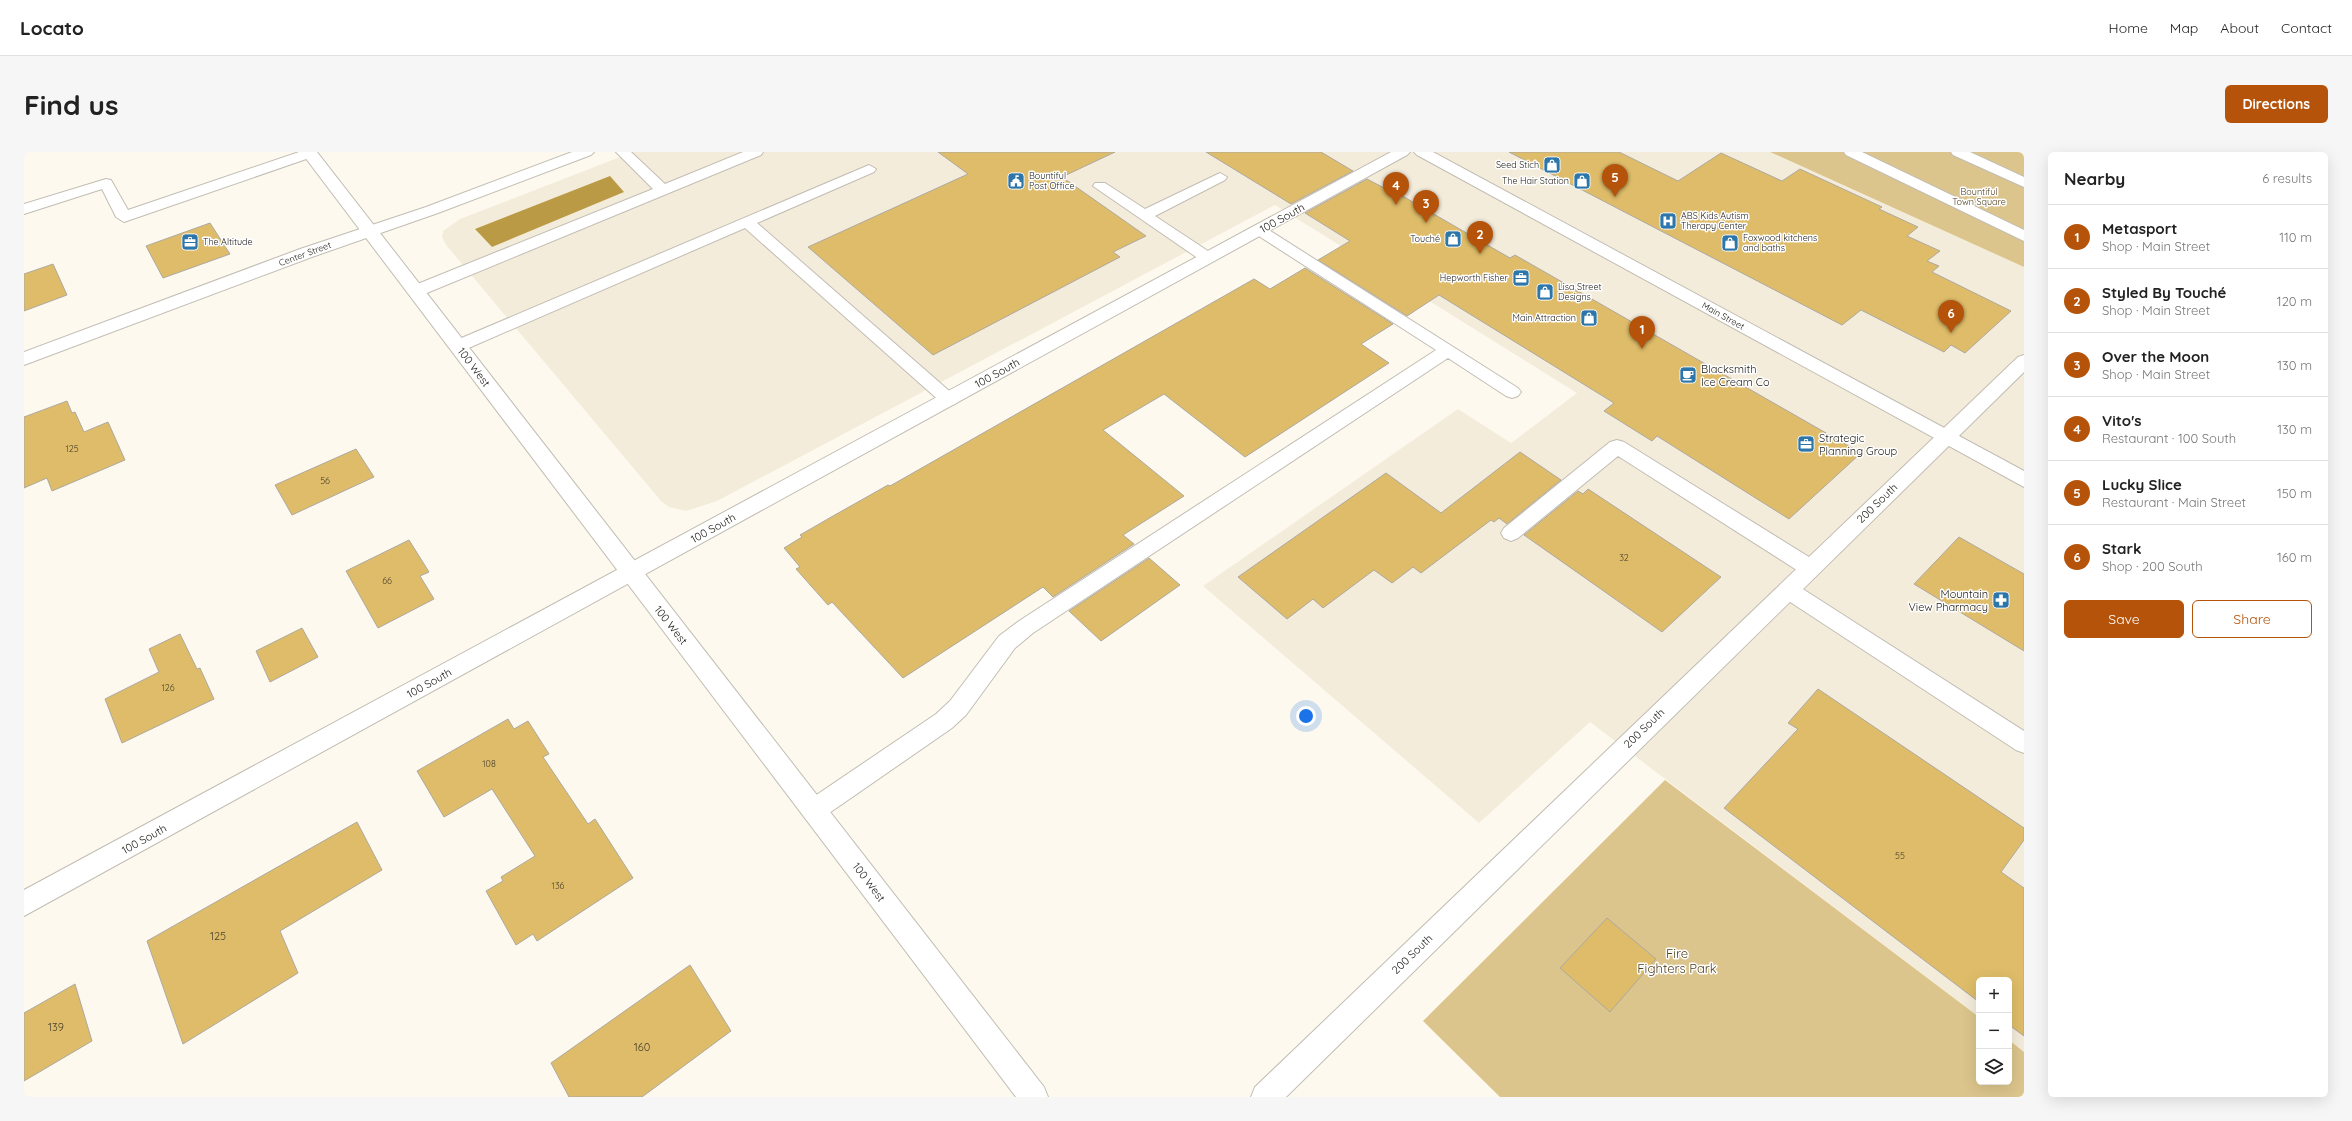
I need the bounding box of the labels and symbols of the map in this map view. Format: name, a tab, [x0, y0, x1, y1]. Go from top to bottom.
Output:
shop icon: Seed Stich	[1542, 155, 1562, 175]
place label: Seed Stich	[1496, 159, 1539, 170]
pin: 5	[1602, 164, 1628, 197]
place label: Bountiful Post Office	[1029, 170, 1074, 191]
public building icon: Bountiful Post Office	[1006, 171, 1026, 191]
shop icon: The Hair Station	[1572, 171, 1592, 191]
pin: 4	[1383, 172, 1409, 205]
place label: The Hair Station	[1502, 175, 1569, 186]
park label: Bountiful Town Square	[1952, 186, 2006, 207]
pin: 3	[1413, 190, 1439, 223]
street label: 100 South	[1257, 200, 1307, 236]
place label: ABS Kids Autism Therapy Center	[1681, 210, 1749, 231]
hospital icon: ABS Kids Autism Therapy Center	[1658, 211, 1678, 231]
pin: 2	[1467, 221, 1493, 254]
shop icon: Touché	[1443, 229, 1463, 249]
office icon: The Altitude	[180, 232, 200, 252]
place label: Foxwood kitchens and baths	[1743, 232, 1817, 253]
place label: Touché	[1410, 233, 1440, 244]
shop icon: Foxwood kitchens and baths	[1720, 233, 1740, 253]
place label: The Altitude	[203, 236, 253, 247]
street label: Center Street	[277, 239, 332, 268]
office icon: Hepworth Fisher	[1511, 268, 1531, 288]
place label: Hepworth Fisher	[1440, 272, 1509, 283]
place label: Lisa Street Designs	[1558, 281, 1602, 302]
shop icon: Lisa Street Designs	[1535, 282, 1555, 302]
street label: Main Street	[1700, 299, 1747, 332]
pin: 6	[1938, 300, 1964, 333]
shop icon: Main Attraction	[1579, 308, 1599, 328]
place label: Main Attraction	[1513, 312, 1576, 323]
pin: 1	[1629, 316, 1655, 349]
street label: 100 West	[455, 345, 494, 390]
street label: 100 South	[972, 355, 1022, 391]
place label: Blacksmith Ice Cream Co	[1701, 362, 1770, 389]
cafe icon: Blacksmith Ice Cream Co	[1678, 365, 1698, 385]
place label: Strategic Planning Group	[1819, 431, 1898, 458]
office icon: Strategic Planning Group	[1796, 434, 1816, 454]
house number: 125	[65, 443, 79, 454]
house number: 56	[320, 475, 330, 486]
street label: 200 South	[1854, 480, 1900, 526]
street label: 100 South	[688, 510, 738, 546]
house number: 32	[1619, 552, 1629, 563]
house number: 66	[382, 575, 392, 586]
place label: Mountain View Pharmacy	[1908, 587, 1988, 614]
pharmacy icon: Mountain View Pharmacy	[1991, 590, 2011, 610]
street label: 100 West	[651, 603, 691, 648]
street label: 100 South	[404, 665, 454, 701]
house number: 126	[161, 682, 175, 693]
street label: 200 South	[1621, 705, 1667, 751]
your location	[1296, 706, 1316, 726]
house number: 108	[482, 758, 496, 769]
street label: 100 South	[119, 821, 169, 857]
house number: 55	[1895, 850, 1905, 861]
street label: 100 West	[850, 860, 889, 905]
house number: 136	[552, 880, 565, 891]
house number: 125	[210, 929, 226, 943]
street label: 200 South	[1389, 931, 1435, 977]
park label: Fire Fighters Park	[1637, 945, 1717, 976]
house number: 139	[48, 1020, 64, 1034]
house number: 160	[634, 1040, 650, 1054]

